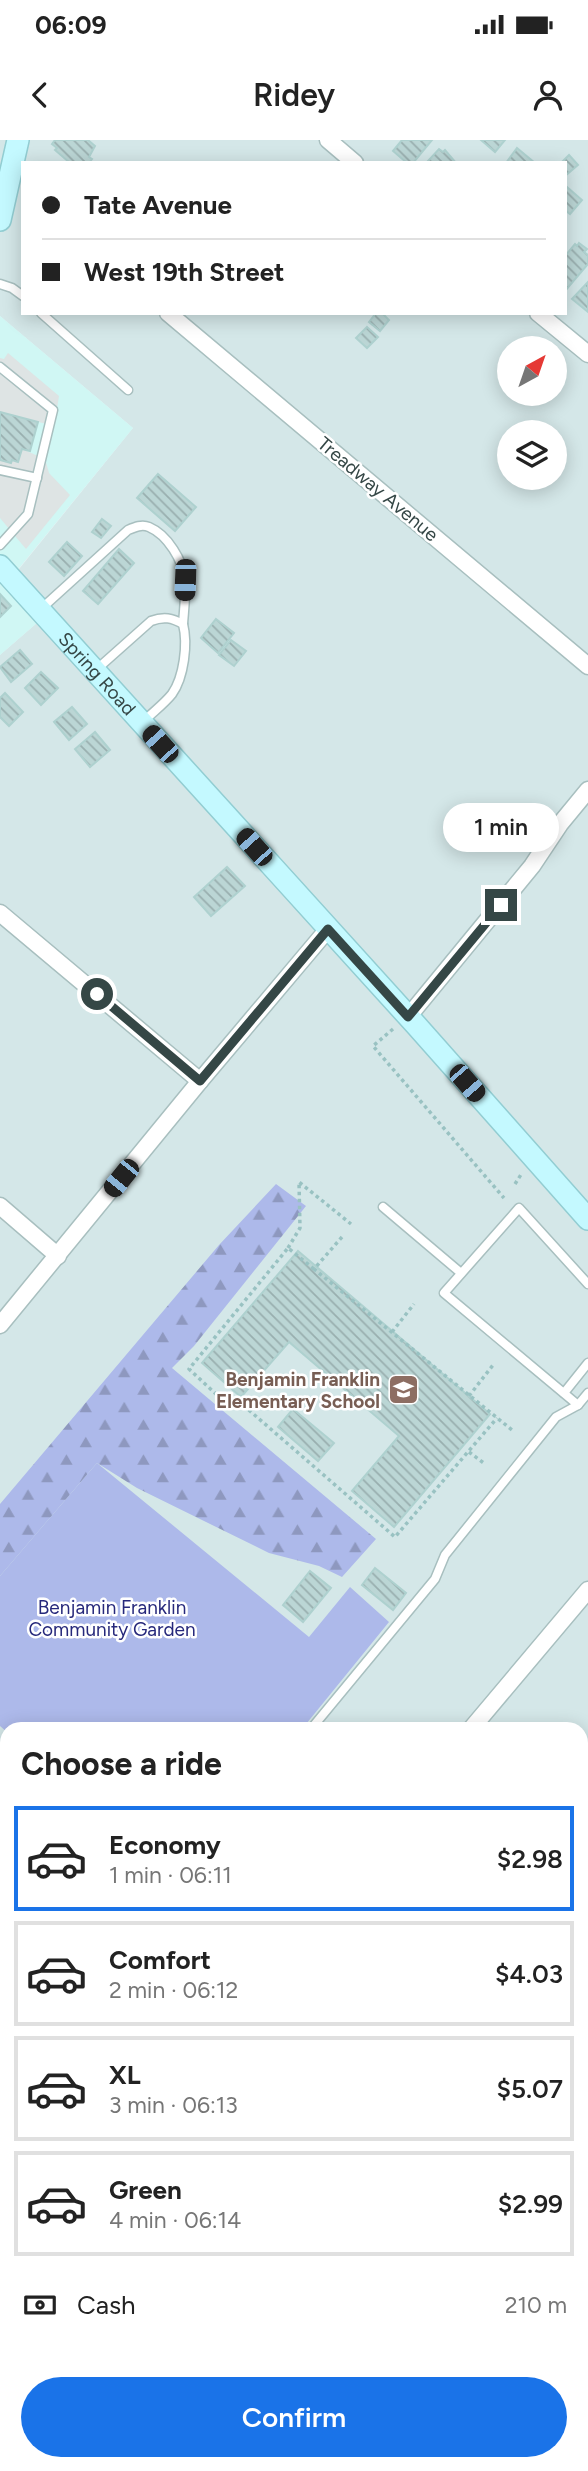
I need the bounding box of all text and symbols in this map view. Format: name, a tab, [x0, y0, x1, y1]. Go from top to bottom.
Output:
text: 06:09	[35, 9, 107, 41]
icon: back	[21, 76, 59, 114]
text: Ridey	[253, 76, 335, 114]
icon: person	[529, 76, 567, 114]
text: Tate Avenue	[84, 189, 232, 221]
text: West 19th Street	[84, 256, 285, 288]
north arrow	[497, 336, 567, 406]
map controls	[497, 336, 567, 490]
button: layers	[497, 420, 567, 490]
street label: Treadway Avenue	[313, 432, 443, 546]
car	[174, 559, 197, 601]
street label: Spring Road	[54, 627, 141, 720]
car	[139, 721, 182, 767]
callout: 1 min	[443, 804, 559, 852]
text: 1 min	[474, 813, 528, 841]
car	[233, 824, 276, 870]
route end	[485, 889, 517, 921]
route start	[81, 978, 113, 1010]
car	[446, 1060, 489, 1106]
car	[100, 1155, 143, 1201]
place label: Benjamin Franklin Elementary School	[216, 1368, 380, 1413]
school or university icon: Benjamin Franklin Elementary School	[386, 1373, 420, 1407]
park label: Benjamin Franklin Community Garden	[28, 1596, 196, 1641]
text: Choose a ride	[21, 1745, 222, 1783]
icon: car	[25, 1827, 88, 1890]
text: Economy	[109, 1829, 221, 1861]
text: $2.98	[497, 1843, 563, 1875]
text: 1 min · 06:11	[109, 1861, 232, 1889]
icon: car	[25, 1942, 88, 2005]
text: Comfort	[109, 1944, 211, 1976]
text: $4.03	[495, 1958, 563, 1990]
text: 2 min · 06:12	[109, 1976, 238, 2004]
icon: car	[25, 2057, 88, 2120]
text: XL	[109, 2059, 141, 2091]
text: $5.07	[496, 2073, 563, 2105]
text: 3 min · 06:13	[109, 2091, 238, 2119]
icon: car	[25, 2172, 88, 2235]
text: Green	[109, 2174, 182, 2206]
text: $2.99	[498, 2188, 563, 2220]
text: 4 min · 06:14	[109, 2206, 241, 2234]
icon: cash	[21, 2286, 59, 2324]
text: Cash	[77, 2289, 136, 2321]
text: 210 m	[505, 2291, 567, 2319]
button: Confirm	[21, 2377, 567, 2457]

